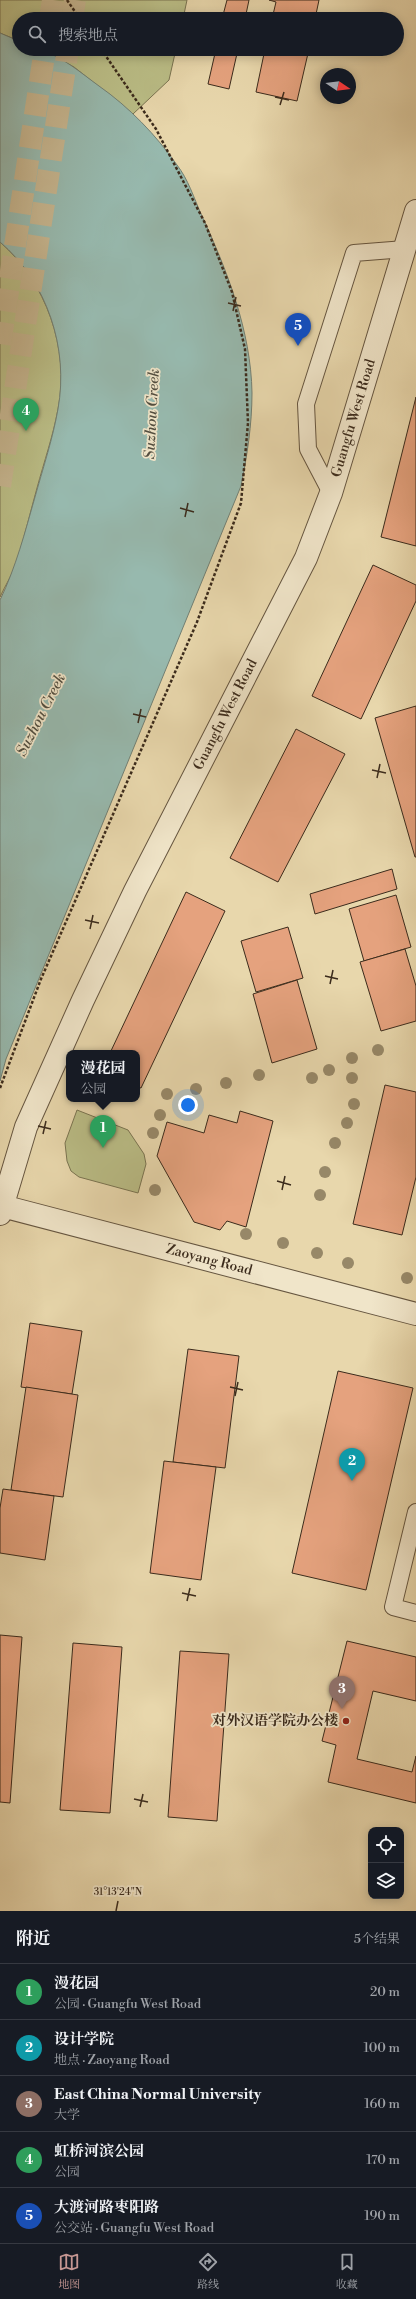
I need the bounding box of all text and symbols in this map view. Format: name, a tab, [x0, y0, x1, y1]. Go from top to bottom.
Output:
search box	[12, 12, 404, 56]
icon: search	[26, 23, 48, 45]
text: 搜索地点	[58, 26, 118, 45]
north arrow	[320, 68, 356, 104]
pin: 5	[285, 313, 311, 346]
street label: Guangfu West Road	[327, 357, 380, 479]
water label: Suzhou Creek	[140, 368, 164, 460]
pin: 4	[13, 398, 39, 431]
street label: Guangfu West Road	[190, 656, 262, 773]
water label: Suzhou Creek	[12, 670, 70, 760]
popup	[66, 1050, 140, 1102]
text: 漫花园	[80, 1059, 126, 1078]
text: 公园	[80, 1081, 107, 1097]
your location	[178, 1095, 198, 1115]
pin: 1	[90, 1115, 116, 1148]
street label: Zaoyang Road	[164, 1240, 254, 1280]
pin: 2	[339, 1448, 365, 1481]
pin: 3	[329, 1676, 355, 1709]
place label: 对外汉语学院办公楼	[212, 1712, 338, 1730]
marker: 对外汉语学院办公楼	[341, 1716, 351, 1726]
map controls	[368, 1827, 404, 1899]
button: locate	[368, 1827, 404, 1863]
button: layers	[368, 1863, 404, 1899]
text: 31°13'24"N	[94, 1886, 143, 1898]
text: 附近	[16, 1928, 50, 1950]
text: 5个结果	[354, 1931, 400, 1947]
text: 漫花园	[54, 1974, 99, 1993]
text: 1	[26, 1984, 32, 2000]
text: 20 m	[370, 1984, 400, 2000]
text: 公园 · Guangfu West Road	[54, 1996, 201, 2012]
text: 设计学院	[54, 2030, 114, 2049]
text: 2	[25, 2040, 33, 2056]
text: 100 m	[364, 2040, 400, 2056]
text: 地点 · Zaoyang Road	[54, 2052, 170, 2068]
text: East China Normal University	[54, 2085, 261, 2104]
text: 3	[25, 2096, 33, 2112]
text: 160 m	[364, 2096, 400, 2112]
text: 大学	[54, 2107, 80, 2123]
text: 虹桥河滨公园	[54, 2142, 144, 2161]
text: 4	[25, 2152, 33, 2168]
text: 170 m	[366, 2152, 400, 2168]
text: 公园	[54, 2164, 80, 2180]
text: 大渡河路枣阳路	[54, 2198, 159, 2217]
text: 5	[25, 2208, 33, 2224]
text: 190 m	[364, 2208, 400, 2224]
text: 公交站 · Guangfu West Road	[54, 2220, 214, 2236]
tab: 地图	[58, 2251, 80, 2292]
tab: 路线	[197, 2251, 219, 2292]
tab: 收藏	[336, 2251, 358, 2292]

